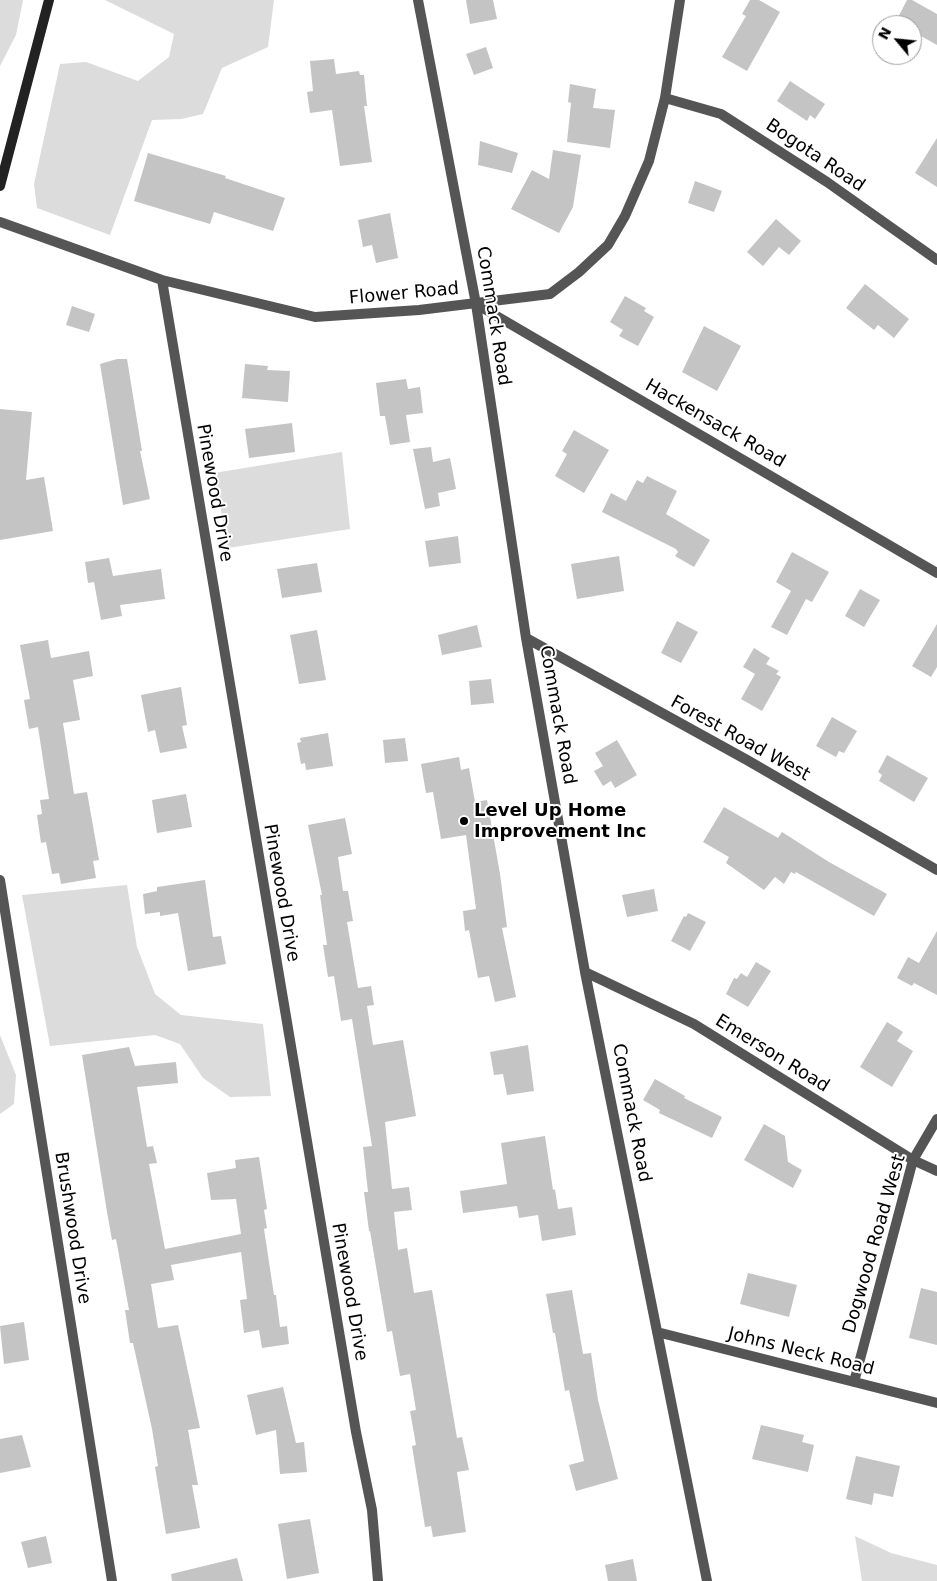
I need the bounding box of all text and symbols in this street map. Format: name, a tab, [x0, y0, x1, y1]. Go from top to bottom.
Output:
north arrow	[872, 15, 922, 65]
text: N	[875, 24, 894, 42]
street label: Bogota Road	[761, 115, 869, 197]
street label: Commack Road	[471, 245, 515, 387]
street label: Flower Road	[348, 278, 460, 310]
street label: Hackensack Road	[641, 375, 789, 473]
street label: Pinewood Drive	[191, 422, 237, 564]
street label: Commack Road	[534, 644, 580, 786]
street label: Forest Road West	[666, 692, 814, 786]
place label: Level Up Home Improvement Inc	[474, 800, 646, 842]
marker: Level Up Home Improvement Inc	[458, 815, 470, 827]
street label: Pinewood Drive	[258, 822, 304, 964]
street label: Emerson Road	[711, 1010, 833, 1098]
street label: Commack Road	[607, 1042, 655, 1184]
street label: Brushwood Drive	[49, 1150, 95, 1306]
street label: Dogwood Road West	[839, 1152, 911, 1336]
street label: Pinewood Drive	[326, 1221, 372, 1363]
street label: Johns Neck Road	[726, 1323, 876, 1381]

